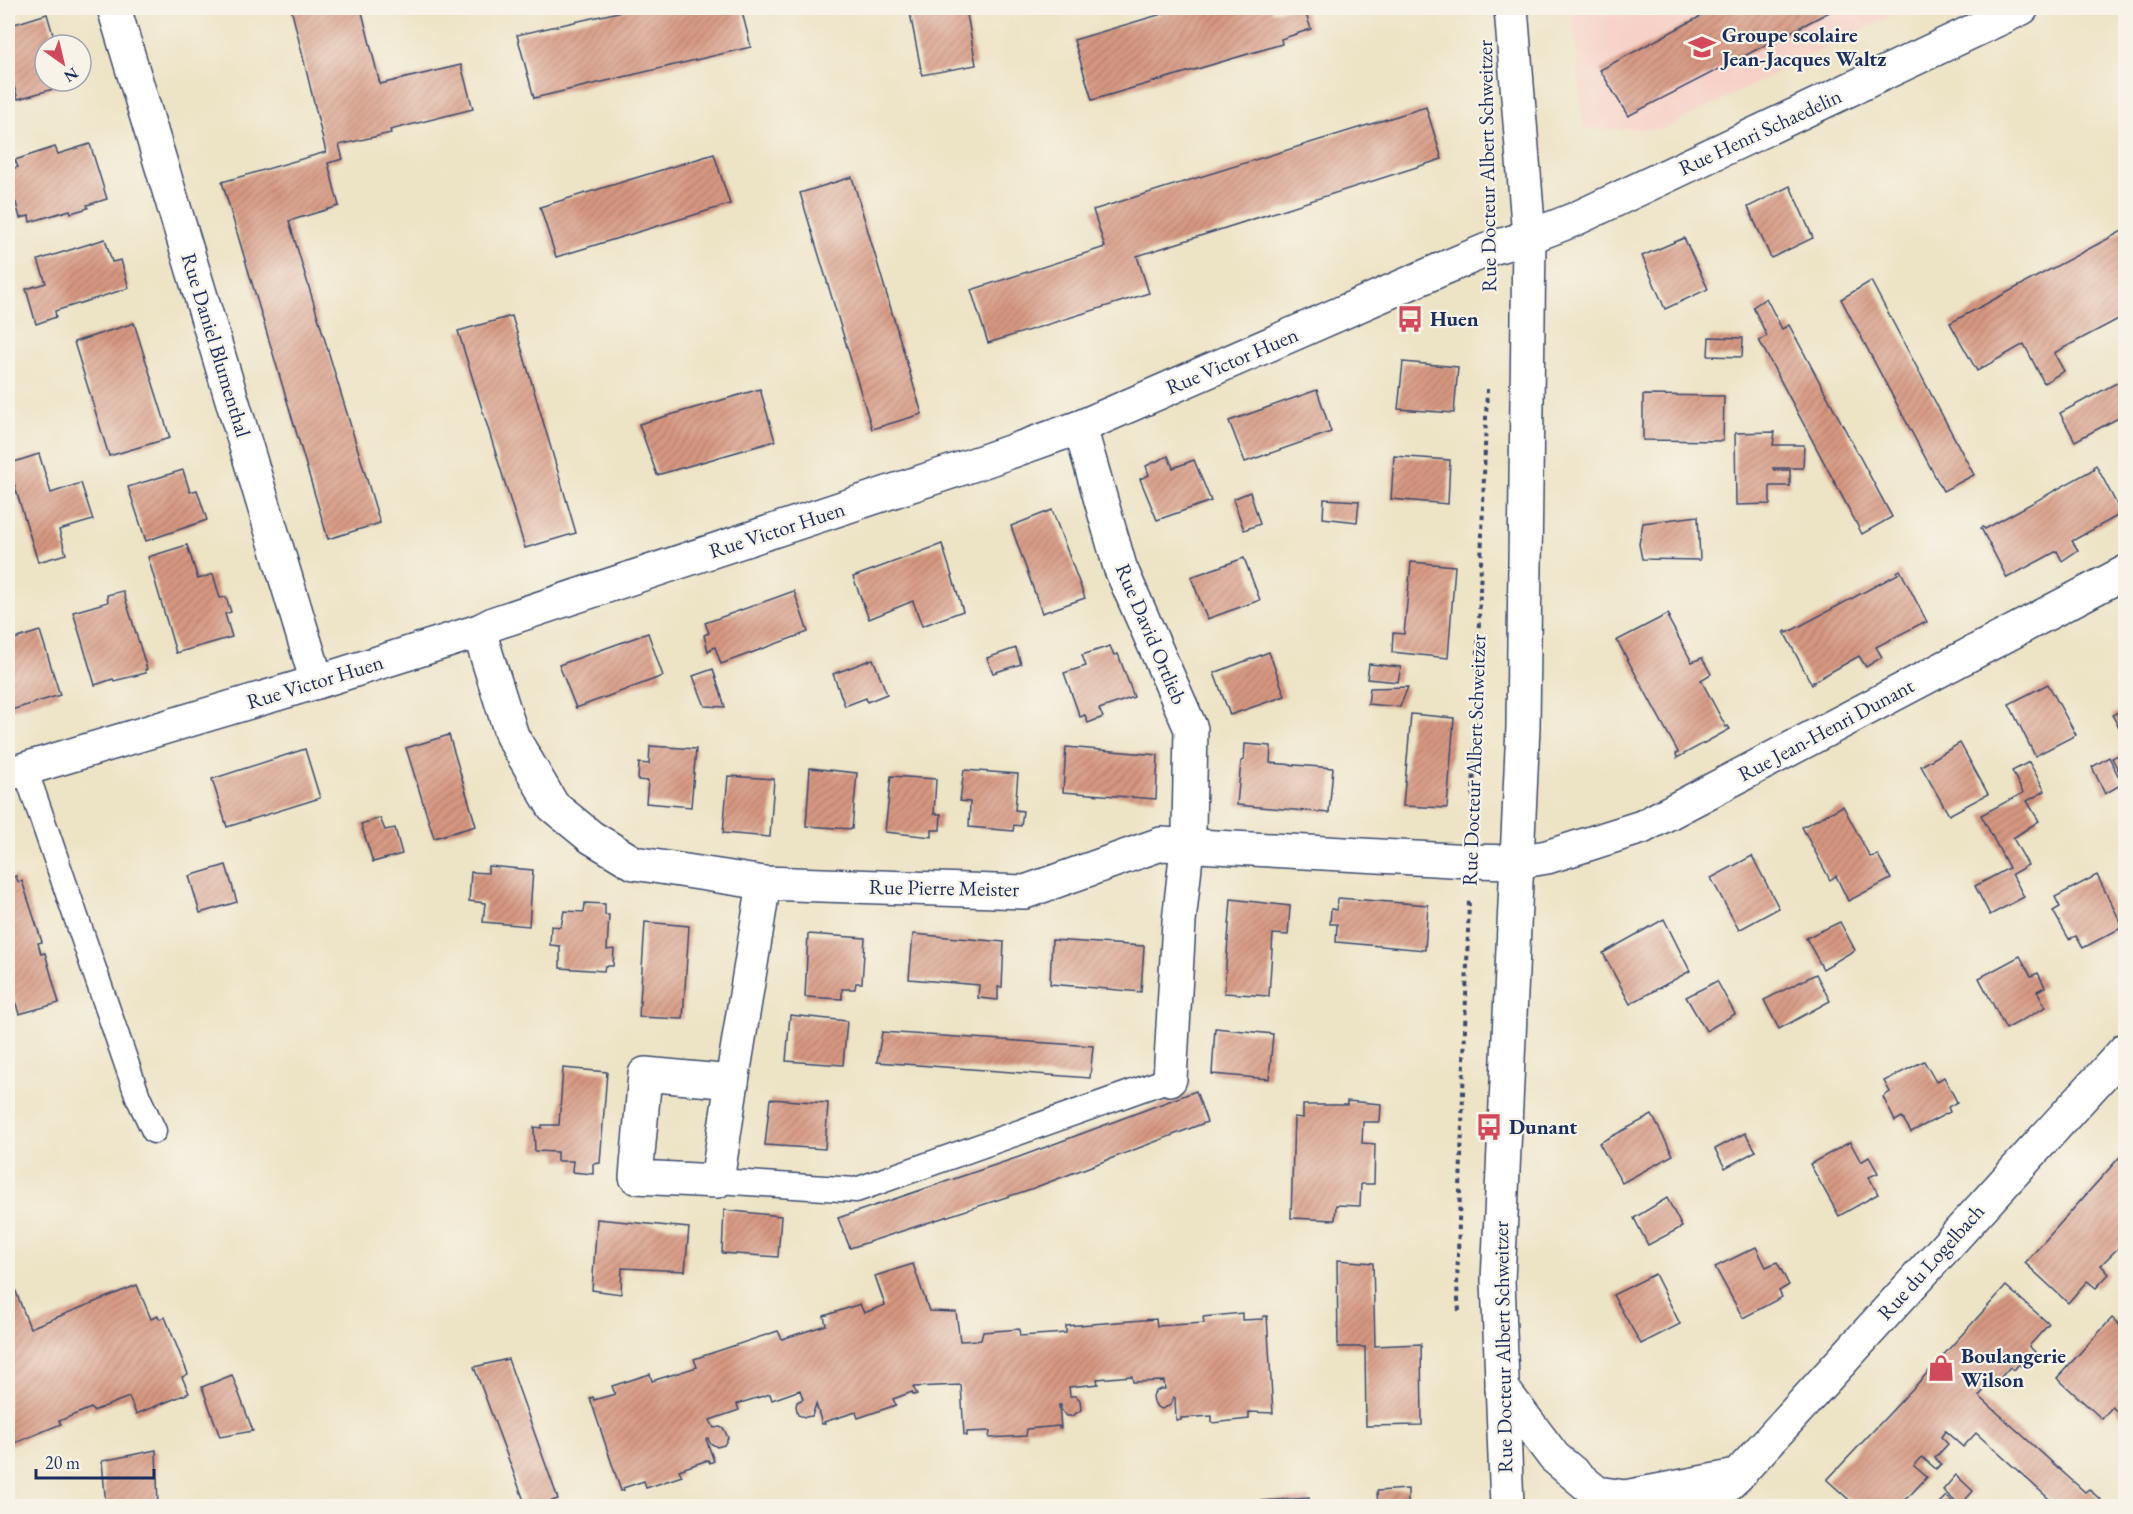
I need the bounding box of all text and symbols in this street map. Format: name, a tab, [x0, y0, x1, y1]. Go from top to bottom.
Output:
place label: Groupe scolaire Jean-Jacques Waltz	[1720, 21, 1886, 72]
school or university icon: Groupe scolaire Jean-Jacques Waltz	[1687, 32, 1717, 62]
north arrow	[33, 33, 93, 93]
street label: Rue Docteur Albert Schweitzer	[1471, 40, 1502, 292]
text: N	[60, 63, 82, 87]
street label: Rue Henri Schaedelin	[1674, 82, 1846, 181]
street label: Rue Daniel Blumenthal	[176, 249, 257, 440]
bus stop icon: Huen	[1395, 304, 1425, 334]
place label: Huen	[1430, 305, 1479, 332]
street label: Rue Victor Huen	[1161, 320, 1302, 401]
street label: Rue Victor Huen	[705, 495, 848, 564]
street label: Rue David Ortlieb	[1110, 559, 1193, 708]
street label: Rue Docteur Albert Schweitzer	[1456, 634, 1491, 886]
street label: Rue Victor Huen	[243, 648, 386, 715]
street label: Rue Jean-Henri Dunant	[1733, 672, 1919, 787]
street label: Rue Pierre Meister	[869, 873, 1019, 902]
bus stop icon: Dunant	[1474, 1112, 1504, 1142]
place label: Dunant	[1509, 1113, 1577, 1140]
street label: Rue du Logelbach	[1871, 1198, 1990, 1325]
street label: Rue Docteur Albert Schweitzer	[1487, 1221, 1518, 1473]
place label: Boulangerie Wilson	[1961, 1342, 2066, 1393]
shop icon: Boulangerie Wilson	[1926, 1353, 1956, 1383]
scale bar	[36, 1442, 154, 1480]
text: 20 m	[45, 1451, 80, 1474]

